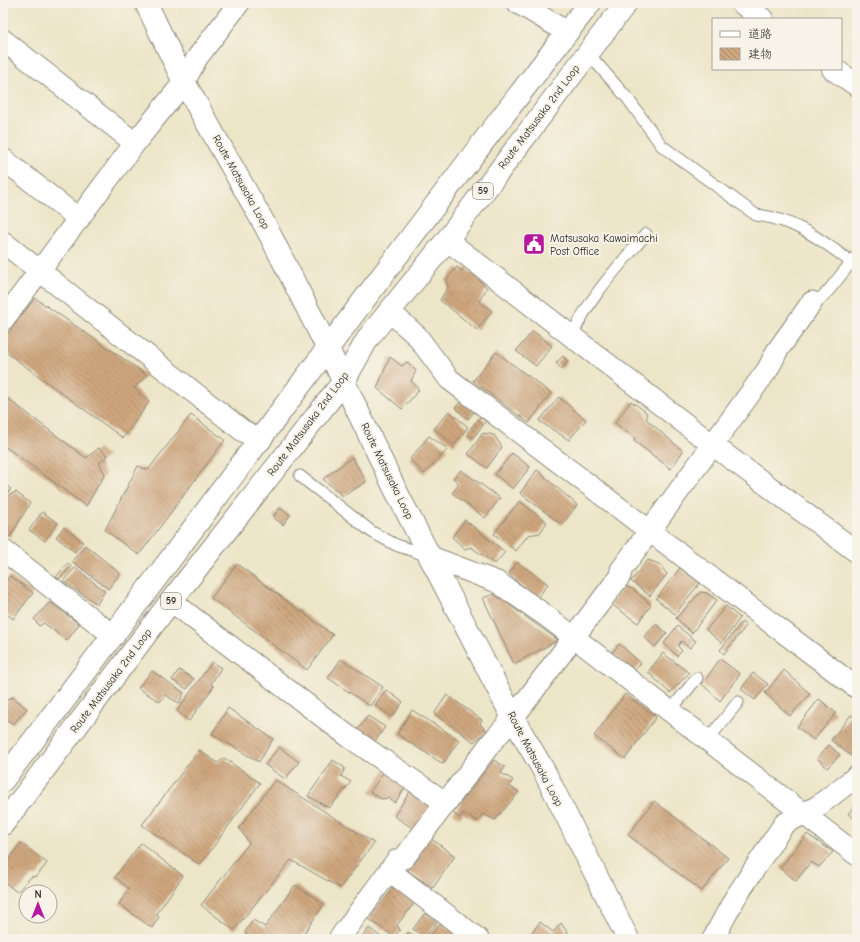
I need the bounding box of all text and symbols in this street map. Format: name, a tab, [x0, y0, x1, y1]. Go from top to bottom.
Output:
legend	[712, 18, 842, 70]
text: 道路	[748, 27, 772, 41]
text: 建物	[748, 47, 772, 61]
street label: Route Matsusaka 2nd Loop	[496, 62, 582, 172]
street label: Route Matsusaka Loop	[210, 133, 272, 231]
road number: 59	[473, 183, 493, 199]
public building icon: Matsusaka Kawaimachi Post Office	[521, 231, 547, 257]
place label: Matsusaka Kawaimachi Post Office	[550, 232, 658, 258]
street label: Route Matsusaka 2nd Loop	[265, 369, 351, 479]
street label: Route Matsusaka Loop	[358, 421, 416, 521]
road number: 59	[161, 593, 181, 609]
street label: Route Matsusaka 2nd Loop	[68, 626, 154, 736]
street label: Route Matsusaka Loop	[504, 709, 566, 809]
north arrow	[18, 884, 58, 924]
text: N	[34, 888, 42, 901]

